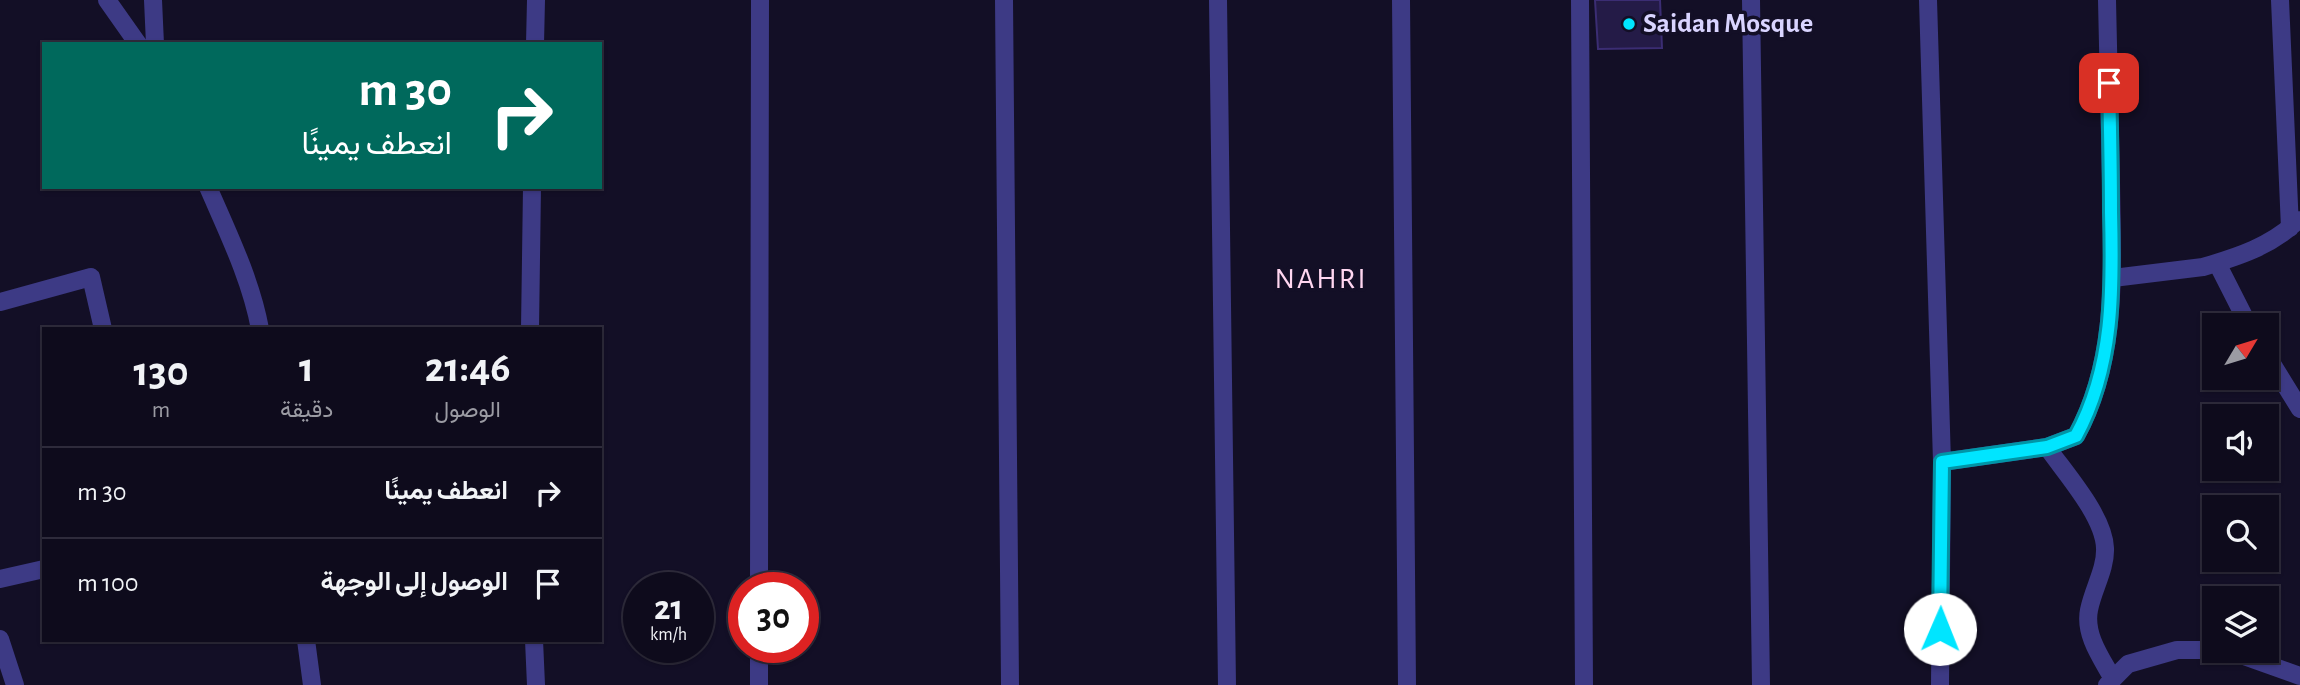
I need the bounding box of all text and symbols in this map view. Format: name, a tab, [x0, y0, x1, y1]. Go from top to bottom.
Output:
place label: Saidan Mosque	[1643, 10, 1813, 38]
marker: Saidan Mosque	[1621, 16, 1637, 32]
pin	[2079, 53, 2139, 113]
icon: arrive	[2090, 64, 2128, 102]
text: 30 m	[358, 66, 452, 115]
icon: right	[476, 70, 567, 161]
text: انعطف يمينًا	[301, 128, 452, 160]
district label: NAHRI	[1274, 264, 1368, 294]
north arrow	[2202, 313, 2278, 390]
map controls	[2202, 313, 2279, 663]
text: 1	[299, 347, 314, 389]
text: 21:46	[425, 347, 511, 389]
text: 130	[133, 351, 189, 393]
text: m	[152, 399, 170, 422]
text: دقيقة	[280, 399, 333, 422]
text: الوصول	[434, 399, 501, 422]
button: sound	[2202, 404, 2279, 481]
icon: right	[529, 474, 567, 512]
text: انعطف يمينًا	[384, 478, 508, 504]
text: 30 m	[77, 479, 127, 505]
button: search	[2202, 495, 2279, 572]
icon: arrive	[529, 565, 567, 603]
text: الوصول إلى الوجهة	[320, 569, 508, 595]
text: 100 m	[77, 570, 139, 596]
speed limit sign: 30	[728, 572, 819, 663]
button: layers	[2202, 586, 2279, 663]
text: 21	[654, 591, 683, 626]
position arrow	[1903, 592, 1977, 666]
text: km/h	[650, 626, 687, 644]

